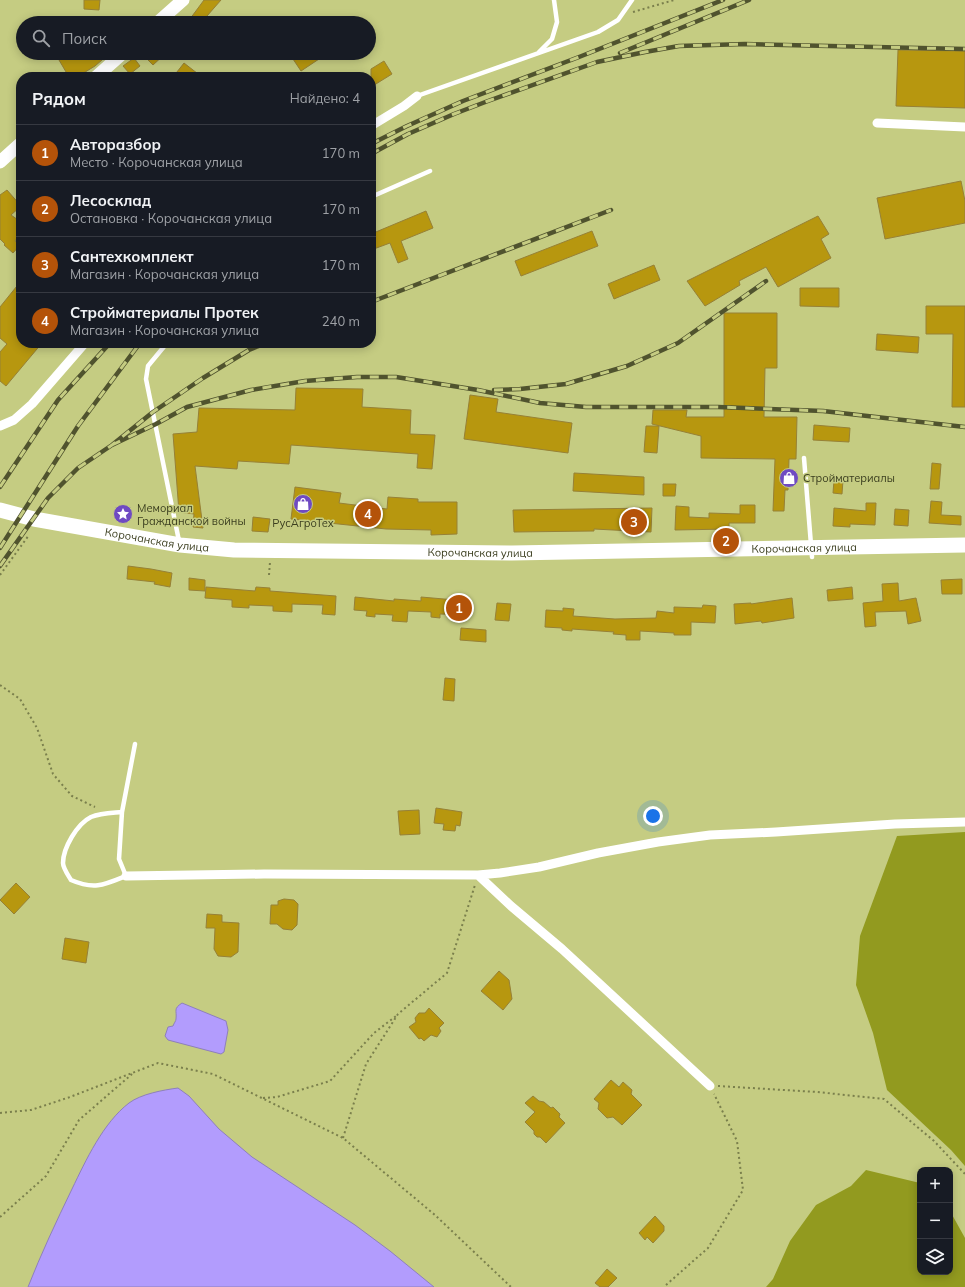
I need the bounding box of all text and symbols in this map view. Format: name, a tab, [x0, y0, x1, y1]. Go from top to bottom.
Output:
search box	[16, 16, 376, 60]
icon: search	[30, 27, 52, 49]
text: Поиск	[62, 29, 107, 48]
text: Рядом	[32, 88, 86, 109]
text: Найдено: 4	[290, 90, 360, 106]
text: Авторазбор	[70, 135, 161, 154]
text: 1	[41, 145, 49, 161]
text: 170 m	[322, 145, 360, 161]
text: Место · Корочанская улица	[70, 154, 243, 170]
text: Лесосклад	[70, 191, 151, 210]
text: 2	[41, 201, 49, 217]
text: 170 m	[322, 201, 360, 217]
text: Остановка · Корочанская улица	[70, 210, 272, 226]
text: Сантехкомплект	[70, 247, 194, 266]
text: 3	[41, 257, 49, 273]
text: 170 m	[322, 257, 360, 273]
text: Магазин · Корочанская улица	[70, 266, 259, 282]
text: Стройматериалы Протек	[70, 303, 259, 322]
text: 4	[41, 313, 49, 329]
text: 240 m	[322, 313, 360, 329]
text: Магазин · Корочанская улица	[70, 322, 259, 338]
shop icon: Стройматериалы	[778, 467, 800, 489]
place label: Стройматериалы	[803, 471, 895, 485]
shop icon: РусАгроТех	[292, 493, 314, 515]
pin: 4	[355, 499, 381, 529]
place label: Мемориал Гражданской войны	[137, 501, 246, 528]
place icon: Мемориал Гражданской войны	[112, 503, 134, 525]
pin: 3	[621, 507, 647, 537]
place label: РусАгроТех	[272, 516, 334, 530]
street label: Корочанская улица	[104, 525, 210, 555]
pin: 2	[713, 526, 739, 556]
street label: Корочанская улица	[751, 540, 857, 556]
street label: Корочанская улица	[428, 545, 533, 560]
pin: 1	[446, 593, 472, 623]
your location	[643, 806, 663, 826]
map controls	[917, 1167, 953, 1275]
button: +	[917, 1167, 953, 1203]
button: −	[917, 1203, 953, 1239]
button: layers	[917, 1239, 953, 1275]

